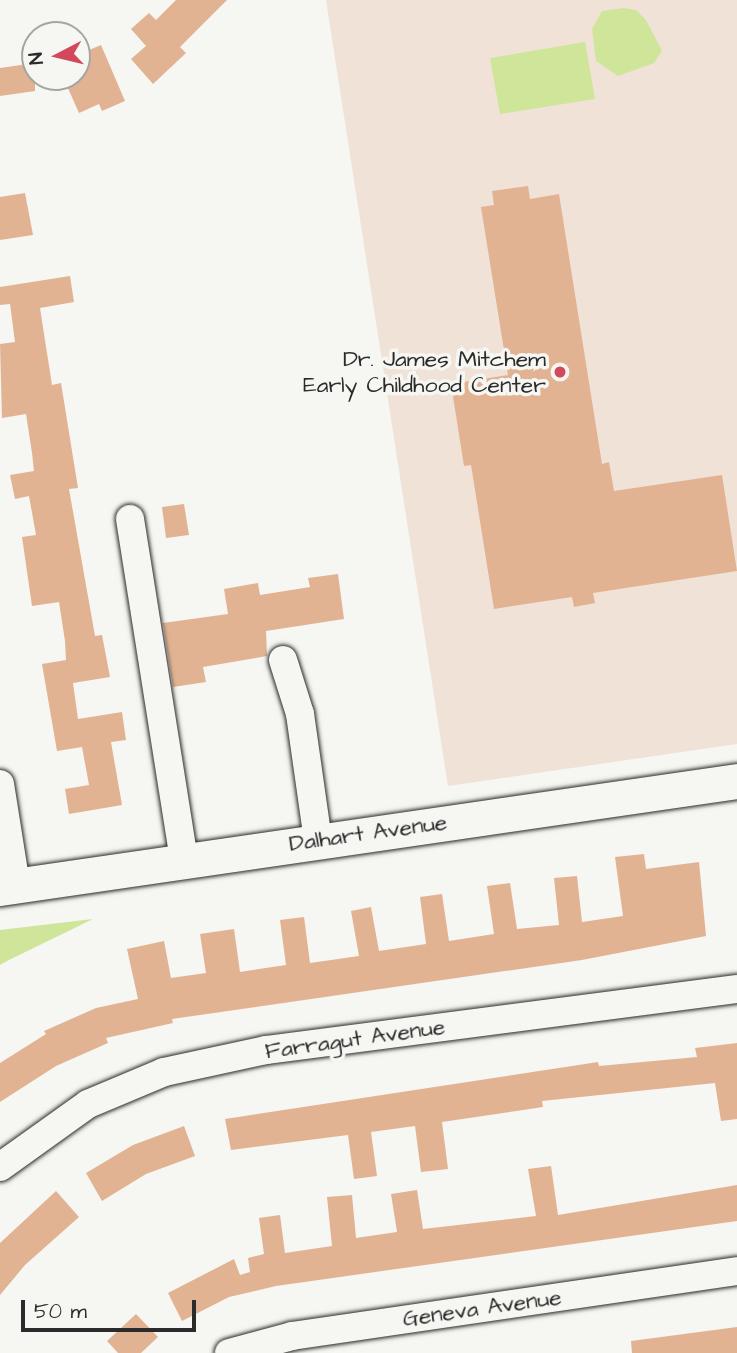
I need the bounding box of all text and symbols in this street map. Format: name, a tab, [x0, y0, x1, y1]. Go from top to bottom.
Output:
north arrow	[21, 21, 91, 91]
text: N	[23, 51, 51, 66]
place label: Dr. James Mitchem Early Childhood Center	[303, 345, 546, 399]
marker: Dr. James Mitchem Early Childhood Center	[552, 364, 568, 380]
street label: Dalhart Avenue	[287, 808, 449, 858]
street label: Farragut Avenue	[263, 1013, 447, 1065]
street label: Geneva Avenue	[401, 1283, 563, 1333]
scale bar	[24, 1286, 200, 1330]
text: 50 m	[34, 1297, 87, 1326]

